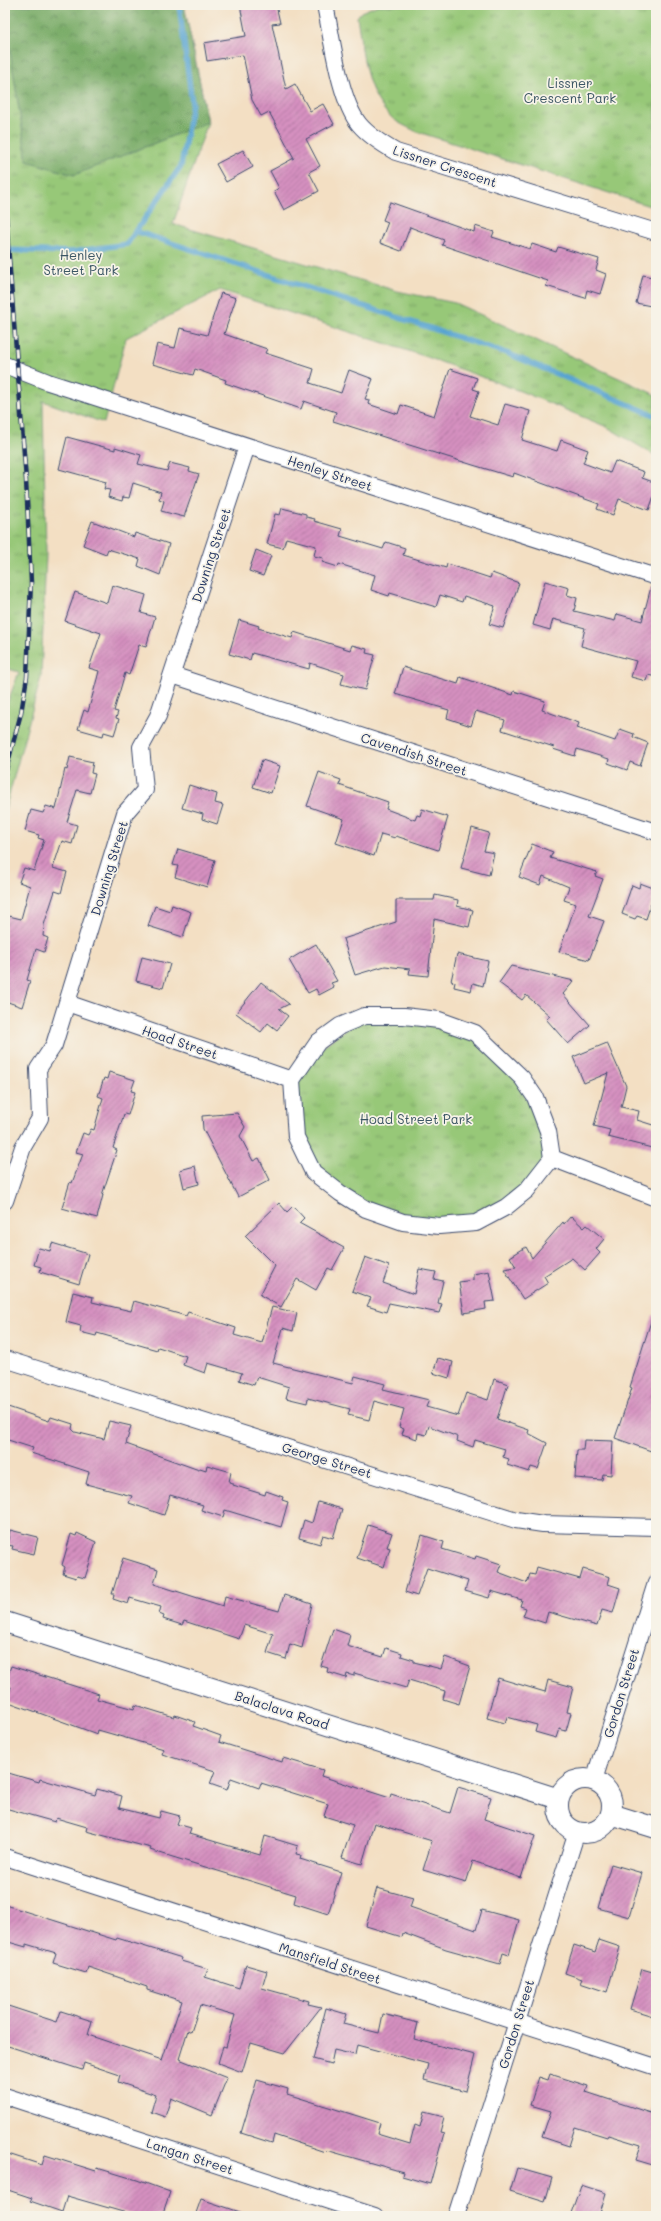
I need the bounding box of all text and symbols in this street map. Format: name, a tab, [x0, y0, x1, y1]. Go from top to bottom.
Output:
park label: Lissner Crescent Park	[524, 74, 616, 106]
street label: Lissner Crescent	[391, 141, 499, 190]
park label: Henley Street Park	[43, 246, 119, 278]
street label: Henley Street	[286, 451, 375, 494]
street label: Downing Street	[187, 505, 234, 604]
street label: Cavendish Street	[359, 728, 470, 779]
street label: Downing Street	[86, 818, 131, 917]
street label: Hoad Street	[140, 1021, 220, 1062]
park label: Hoad Street Park	[360, 1110, 472, 1127]
street label: George Street	[280, 1438, 374, 1481]
street label: Gordon Street	[599, 1646, 642, 1740]
street label: Balaclava Road	[233, 1686, 331, 1733]
street label: Mansfield Street	[277, 1938, 384, 1987]
street label: Gordon Street	[494, 1977, 537, 2071]
street label: Langan Street	[144, 2133, 236, 2178]

